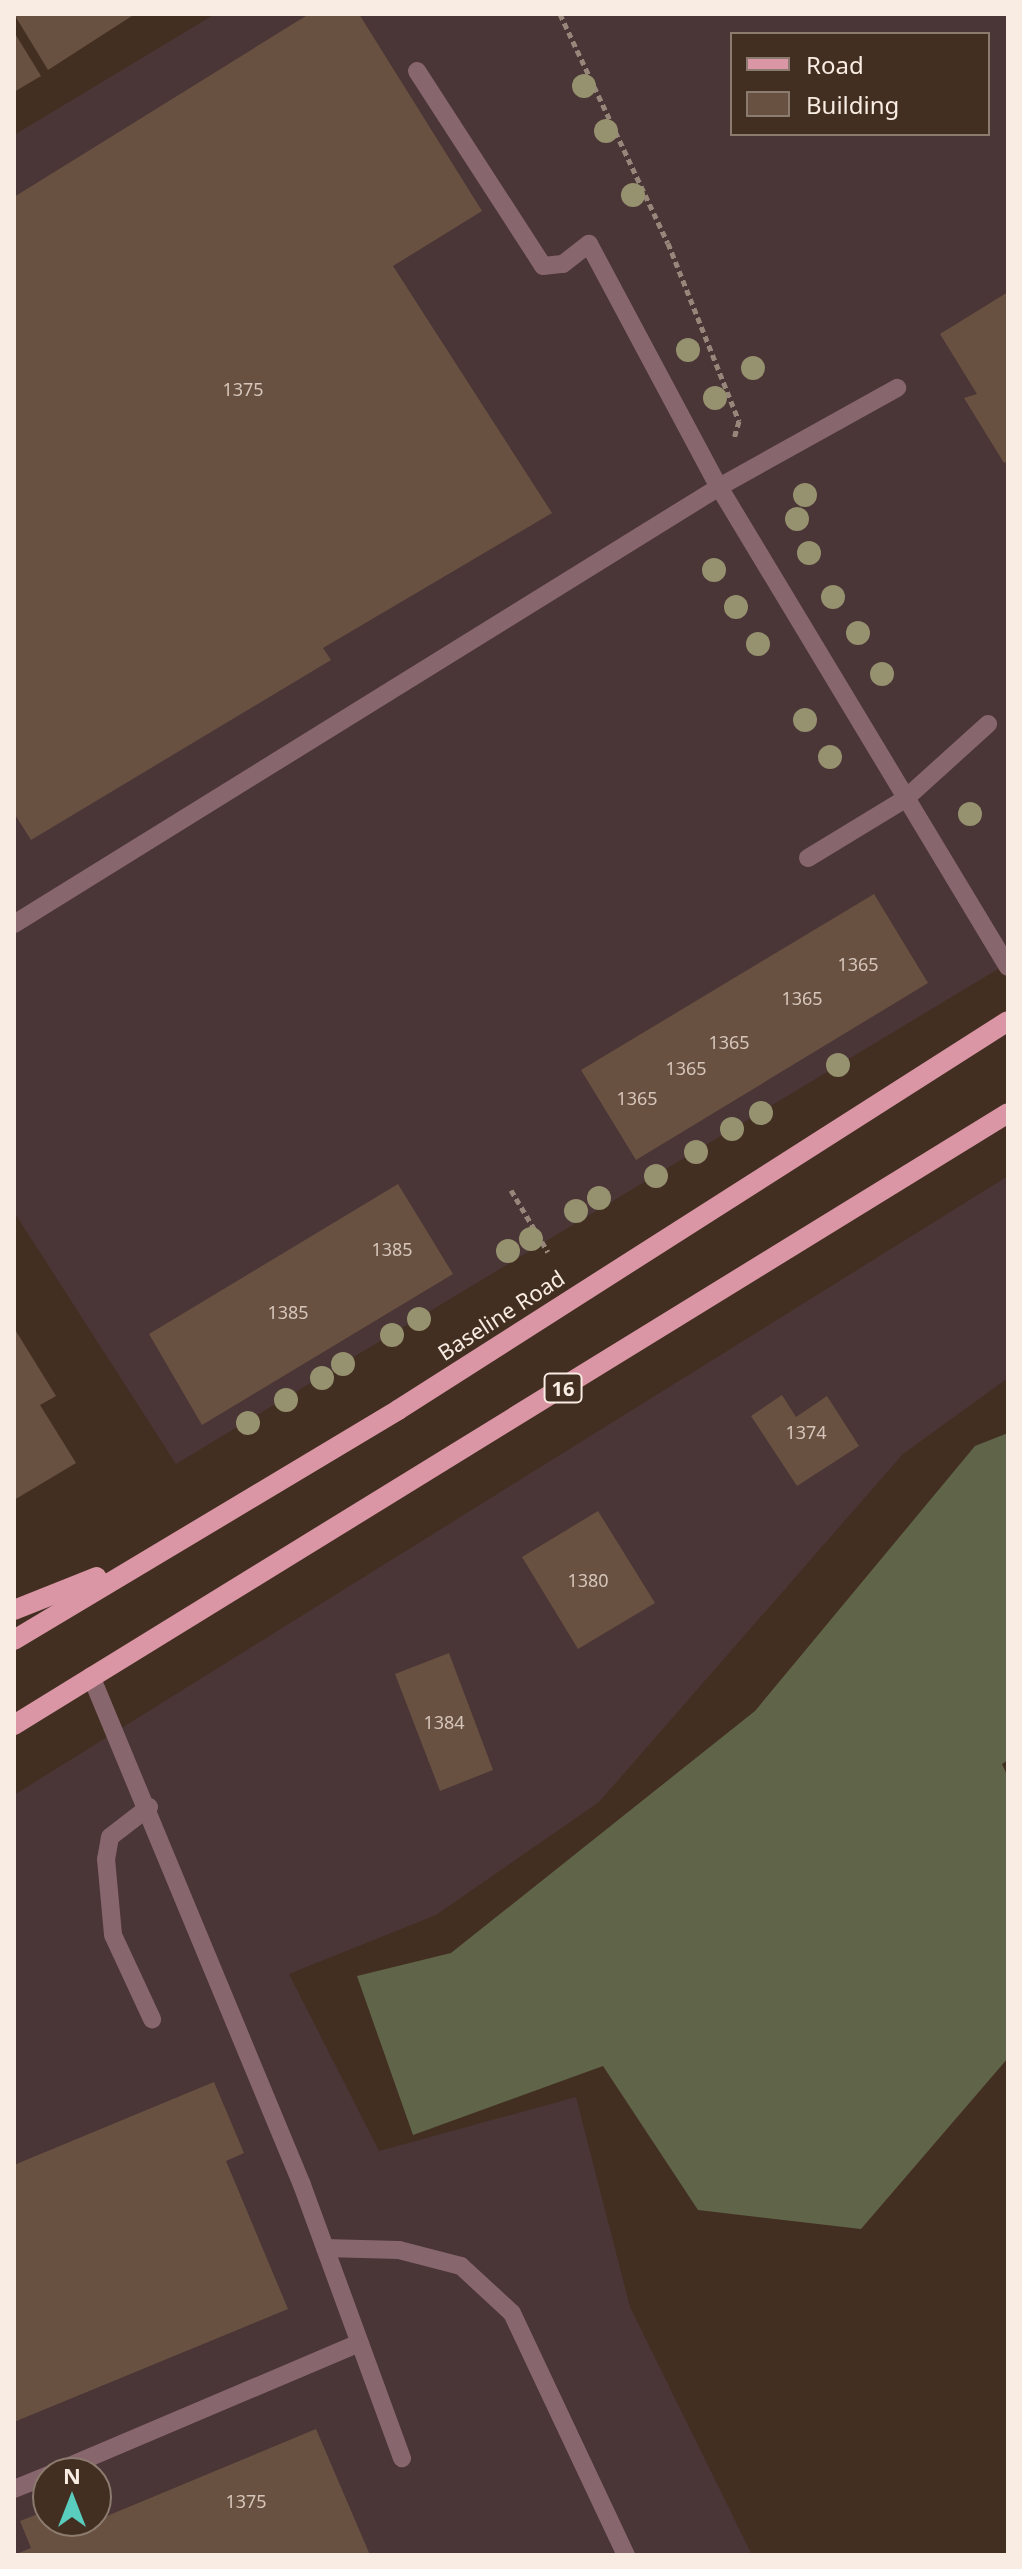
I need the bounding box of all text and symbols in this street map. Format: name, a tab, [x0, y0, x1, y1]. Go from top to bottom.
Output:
legend	[730, 32, 990, 136]
text: Road	[806, 48, 864, 81]
text: Building	[806, 88, 899, 121]
house number: 1375	[222, 378, 264, 400]
house number: 1365	[837, 953, 879, 975]
house number: 1365	[781, 987, 823, 1009]
house number: 1365	[708, 1031, 750, 1053]
house number: 1365	[665, 1057, 707, 1079]
house number: 1365	[616, 1087, 658, 1109]
house number: 1385	[371, 1238, 413, 1260]
street label: Baseline Road	[433, 1264, 569, 1366]
house number: 1385	[267, 1301, 309, 1323]
road number: 16	[543, 1372, 583, 1404]
house number: 1374	[785, 1421, 827, 1443]
house number: 1380	[567, 1569, 609, 1591]
house number: 1384	[423, 1711, 465, 1733]
north arrow	[32, 2457, 112, 2537]
text: N	[63, 2460, 81, 2490]
house number: 1375	[225, 2490, 267, 2512]

